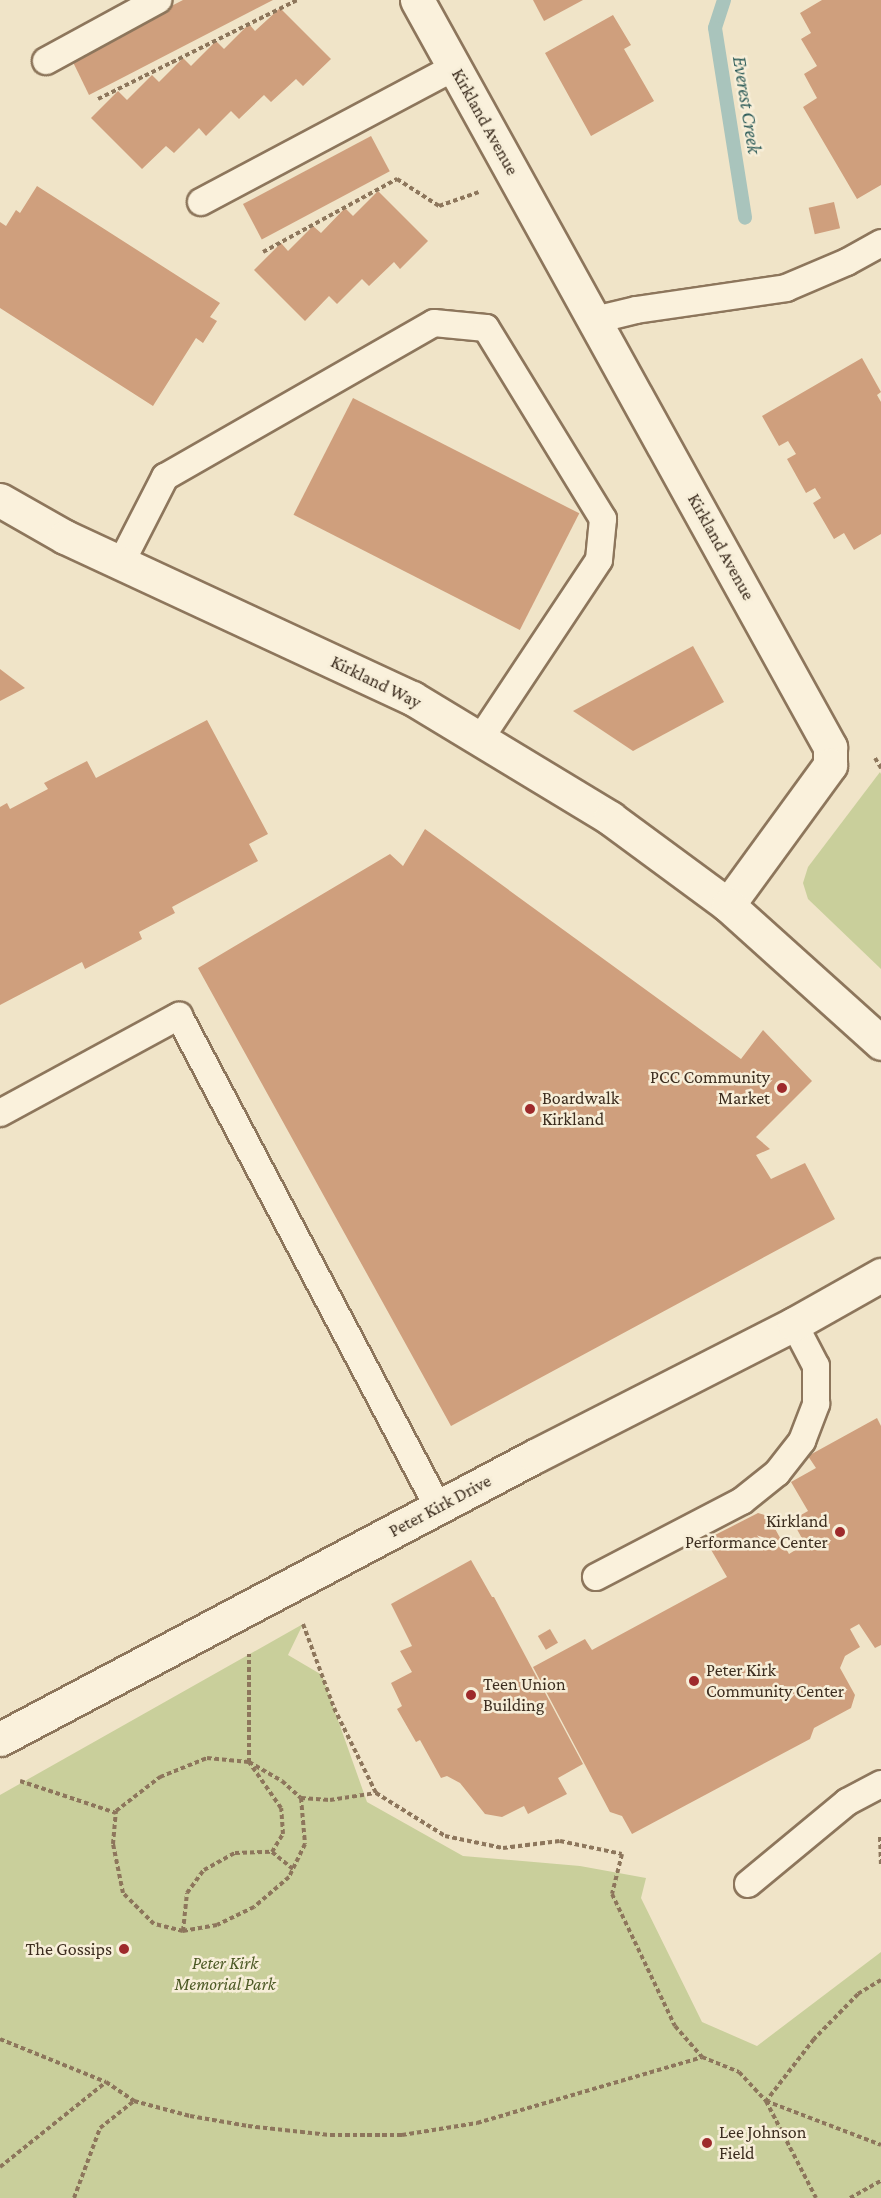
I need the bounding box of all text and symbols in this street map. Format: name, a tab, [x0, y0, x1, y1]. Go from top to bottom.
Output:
water label: Everest Creek	[727, 54, 767, 156]
street label: Kirkland Avenue	[447, 65, 523, 179]
street label: Kirkland Avenue	[683, 490, 759, 604]
street label: Kirkland Way	[327, 651, 425, 713]
place label: PCC Community Market	[650, 1067, 770, 1110]
marker: PCC Community Market	[775, 1081, 789, 1095]
place label: Boardwalk Kirkland	[542, 1088, 619, 1130]
marker: Boardwalk Kirkland	[523, 1102, 537, 1116]
street label: Peter Kirk Drive	[385, 1470, 495, 1542]
place label: Kirkland Performance Center	[685, 1511, 828, 1553]
marker: Kirkland Performance Center	[833, 1525, 847, 1539]
place label: Peter Kirk Community Center	[706, 1660, 844, 1702]
place label: Teen Union Building	[483, 1674, 566, 1716]
marker: Peter Kirk Community Center	[687, 1674, 701, 1688]
marker: Teen Union Building	[464, 1688, 478, 1702]
place label: The Gossips	[26, 1938, 112, 1960]
marker: The Gossips	[117, 1942, 131, 1956]
park label: Peter Kirk Memorial Park	[174, 1953, 276, 1996]
place label: Lee Johnson Field	[719, 2122, 806, 2164]
marker: Lee Johnson Field	[700, 2136, 714, 2150]

